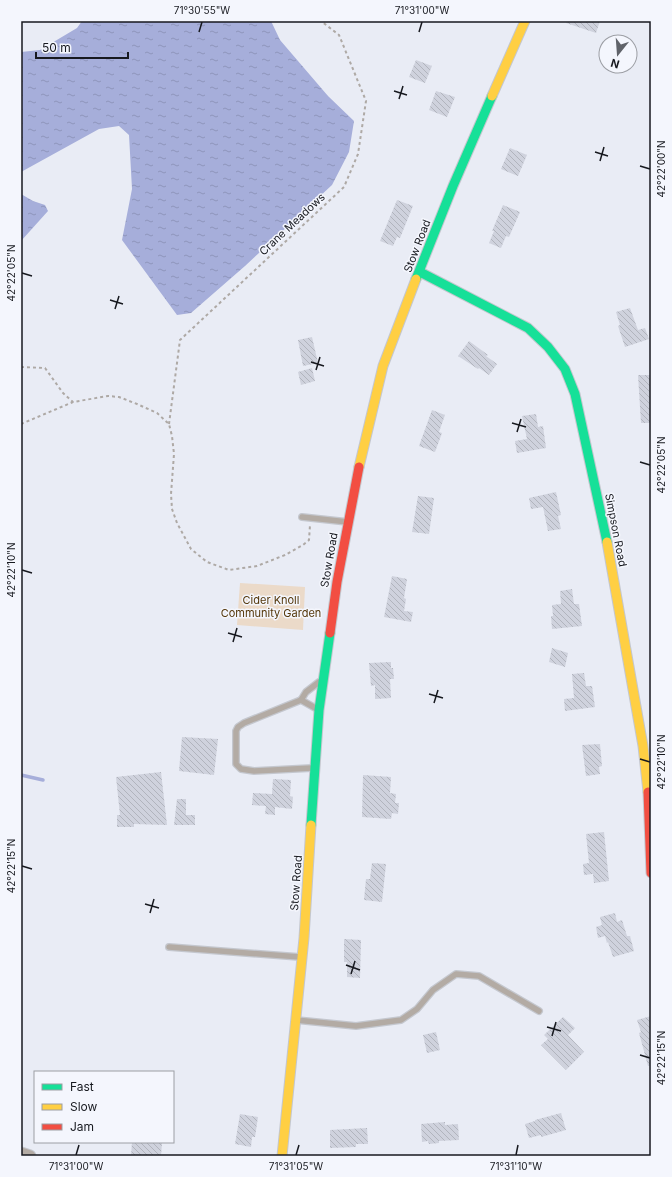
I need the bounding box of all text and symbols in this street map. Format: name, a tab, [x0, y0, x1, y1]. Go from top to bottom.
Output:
text: 71°30'55"W	[174, 4, 230, 16]
text: 71°31'00"W	[395, 4, 449, 16]
scale bar	[36, 34, 128, 60]
north arrow	[598, 34, 638, 74]
text: 50 m	[42, 40, 71, 55]
text: N	[609, 56, 621, 71]
text: 42°22'00"N	[655, 140, 667, 198]
street label: Crane Meadows	[256, 190, 328, 258]
street label: Stow Road	[401, 218, 433, 274]
text: 42°22'05"N	[5, 245, 17, 301]
text: 42°22'05"N	[655, 437, 667, 493]
street label: Simpson Road	[602, 492, 630, 568]
street label: Stow Road	[317, 531, 341, 589]
text: 42°22'10"N	[5, 543, 17, 597]
park label: Cider Knoll Community Garden	[221, 593, 321, 620]
text: 42°22'10"N	[655, 735, 667, 789]
text: 42°22'15"N	[5, 839, 17, 893]
street label: Stow Road	[287, 855, 305, 911]
text: 42°22'15"N	[655, 1031, 667, 1085]
legend	[34, 1071, 174, 1143]
text: Fast	[70, 1079, 94, 1094]
text: Slow	[70, 1099, 98, 1114]
text: Jam	[70, 1119, 94, 1134]
text: 71°31'00"W	[49, 1160, 103, 1172]
text: 71°31'05"W	[269, 1160, 323, 1172]
text: 71°31'10"W	[490, 1160, 542, 1172]

